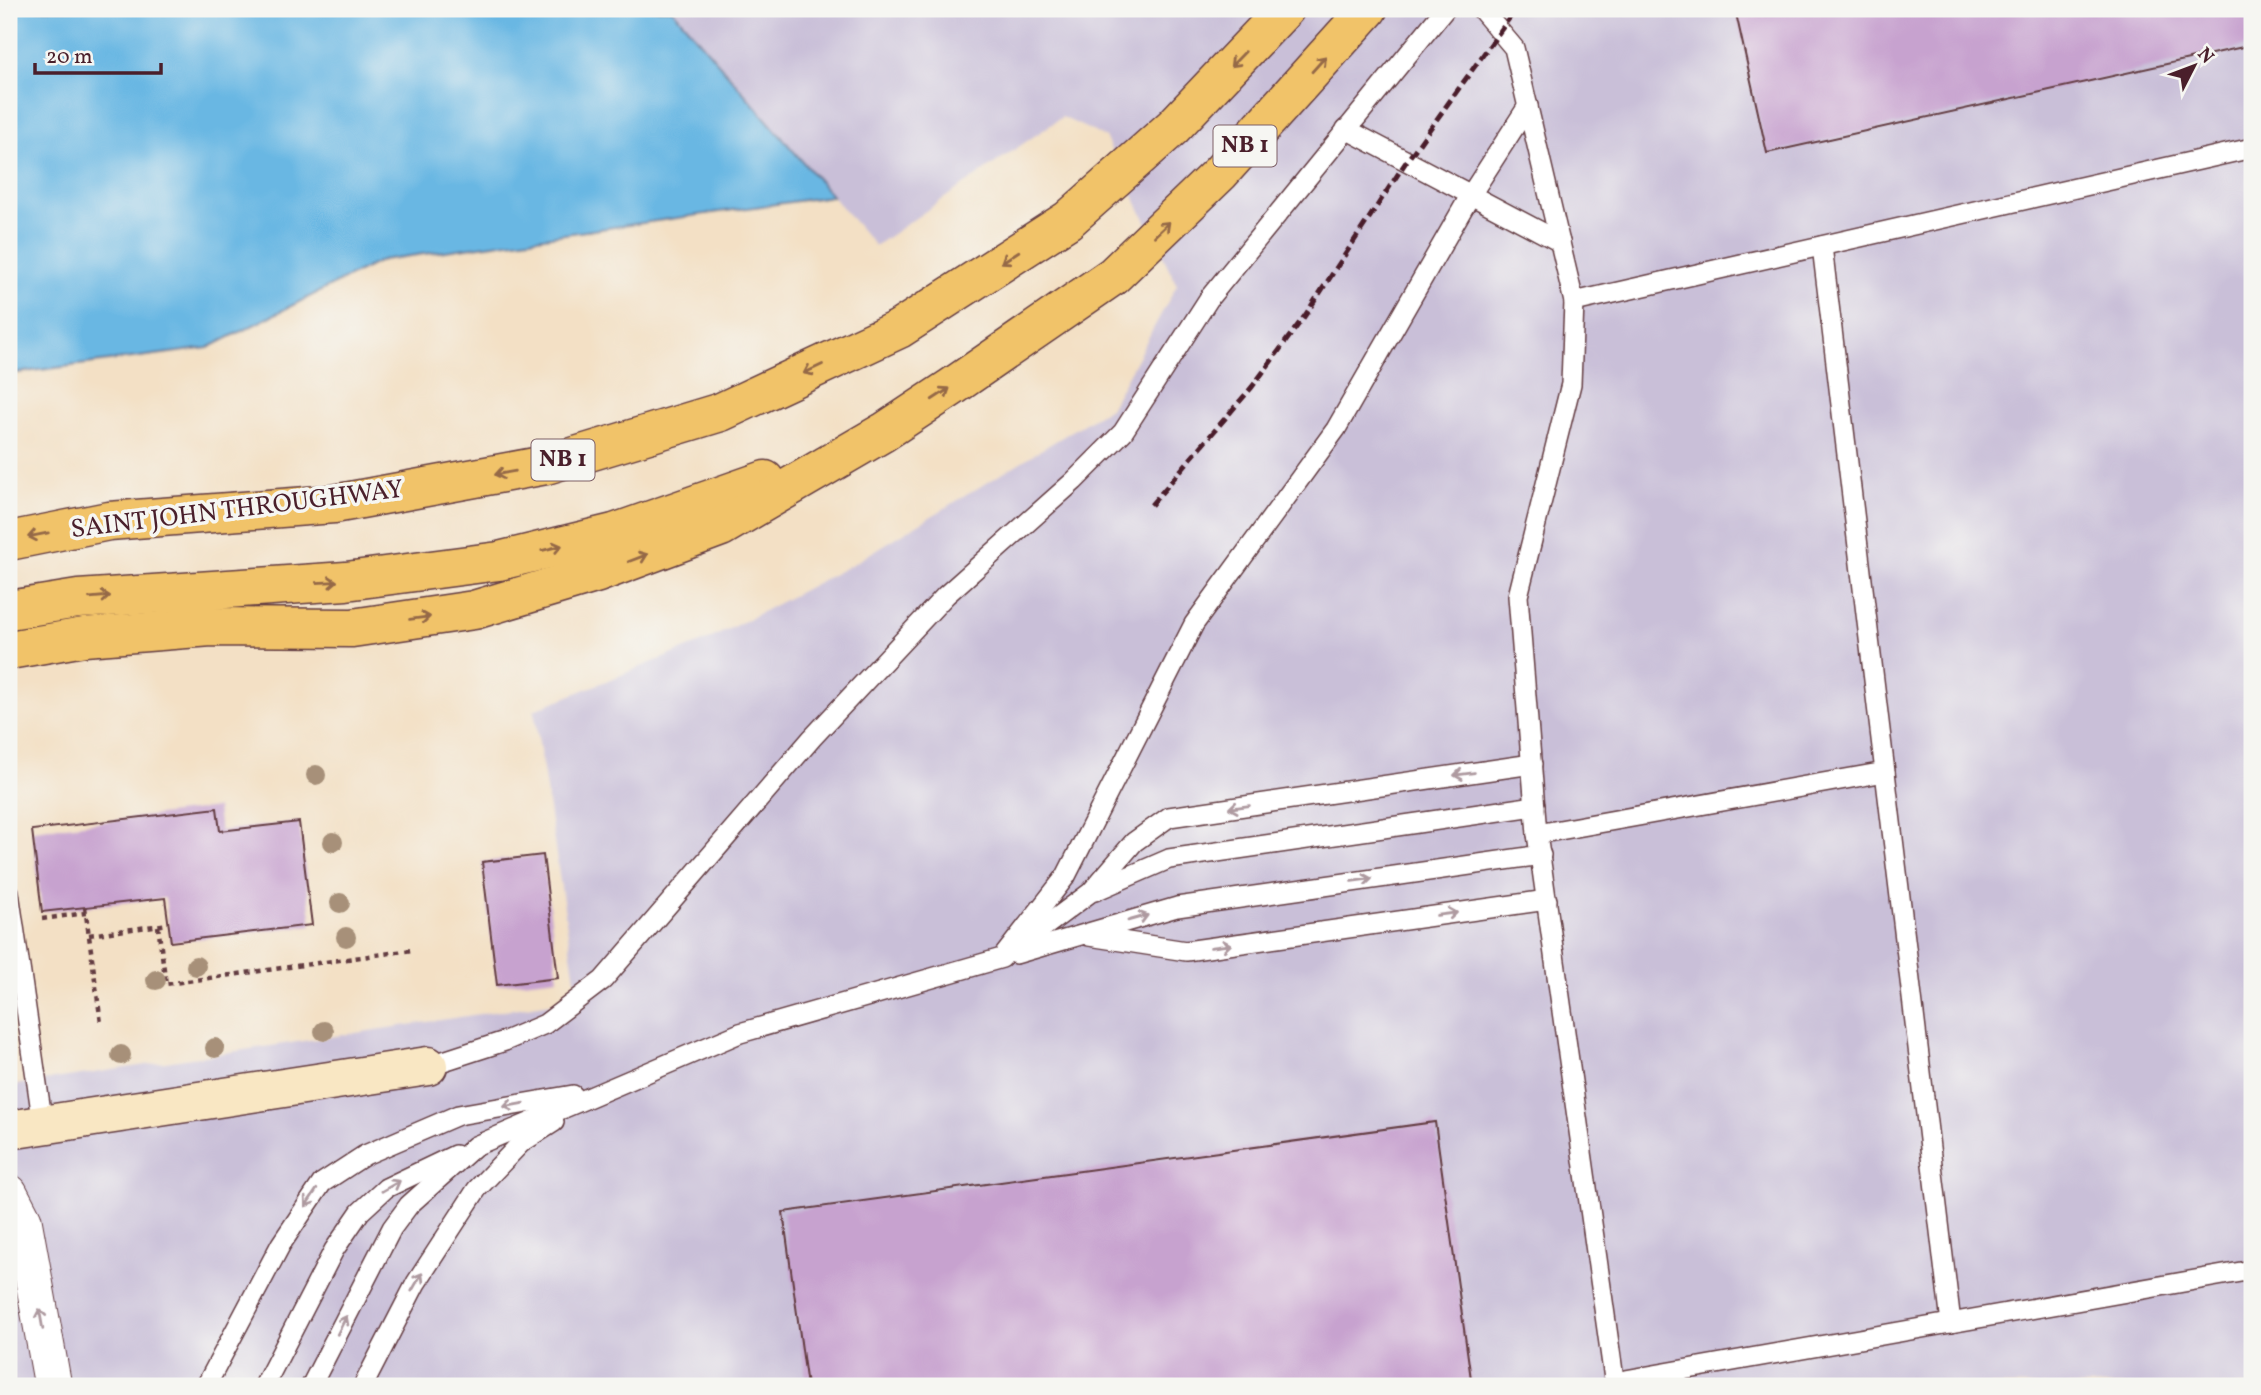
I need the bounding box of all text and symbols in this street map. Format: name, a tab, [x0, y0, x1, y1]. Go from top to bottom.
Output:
scale bar	[35, 32, 161, 76]
north arrow	[2160, 32, 2230, 102]
text: N	[2191, 42, 2220, 70]
text: 20 m	[46, 43, 92, 72]
one-way arrow	[1230, 50, 1247, 67]
one-way arrow	[1311, 56, 1328, 73]
road number: NB 1	[1214, 126, 1276, 166]
one-way arrow	[1153, 220, 1170, 237]
one-way arrow	[1001, 250, 1020, 264]
one-way arrow	[802, 363, 824, 376]
one-way arrow	[931, 387, 950, 402]
road number: NB 1	[532, 439, 594, 480]
one-way arrow	[494, 466, 517, 480]
street label: SAINT JOHN THROUGHWAY	[69, 472, 405, 548]
one-way arrow	[27, 529, 50, 543]
one-way arrow	[540, 541, 563, 554]
one-way arrow	[627, 550, 649, 563]
one-way arrow	[316, 575, 338, 588]
one-way arrow	[89, 590, 111, 603]
one-way arrow	[408, 611, 431, 624]
one-way arrow	[1453, 768, 1476, 781]
one-way arrow	[1228, 800, 1251, 813]
one-way arrow	[1350, 874, 1373, 887]
one-way arrow	[1435, 907, 1457, 920]
one-way arrow	[1127, 911, 1149, 924]
one-way arrow	[1210, 939, 1232, 952]
one-way arrow	[503, 1099, 526, 1113]
one-way arrow	[381, 1179, 401, 1193]
one-way arrow	[304, 1188, 318, 1208]
one-way arrow	[410, 1273, 424, 1293]
one-way arrow	[34, 1308, 47, 1331]
one-way arrow	[335, 1315, 349, 1336]

